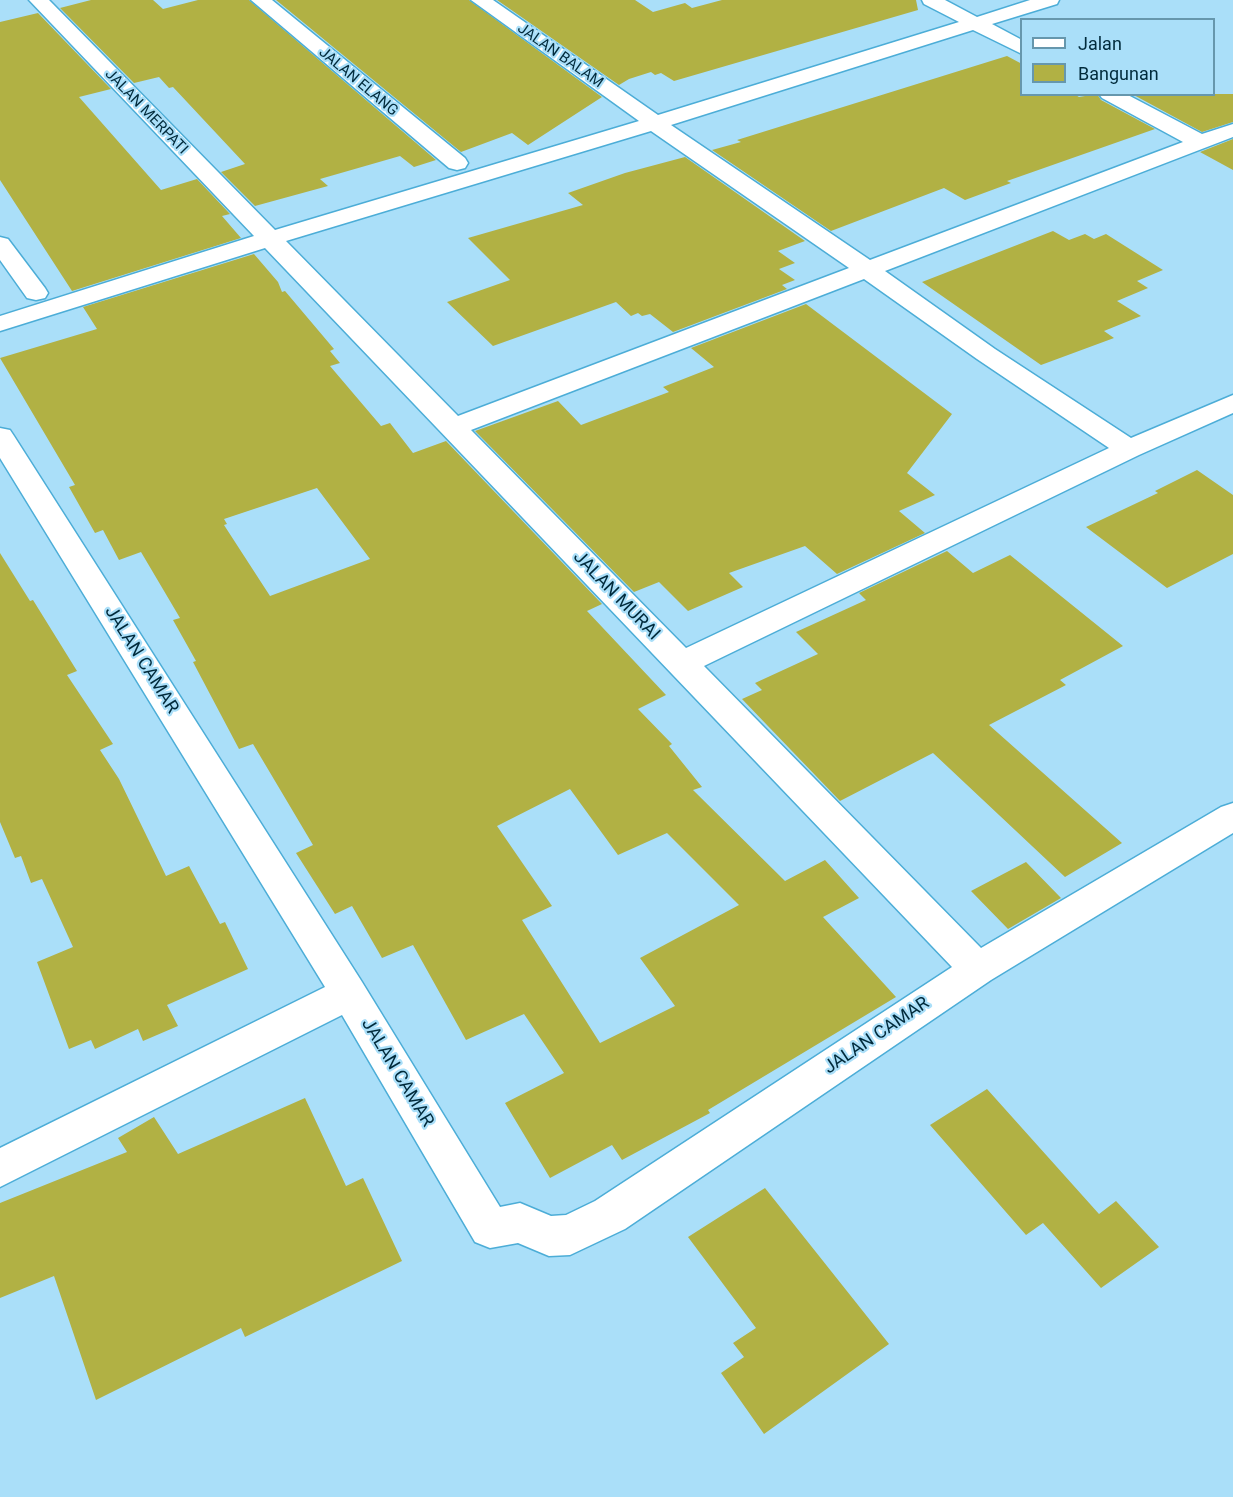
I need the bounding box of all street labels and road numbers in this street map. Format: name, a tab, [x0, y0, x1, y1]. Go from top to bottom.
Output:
street label: JALAN BALAM	[514, 20, 606, 92]
street label: JALAN ELANG	[315, 44, 401, 120]
street label: JALAN MERPATI	[101, 66, 191, 158]
street label: JALAN MURAI	[568, 547, 664, 645]
street label: JALAN CAMAR	[99, 602, 183, 718]
street label: JALAN CAMAR	[820, 993, 934, 1079]
street label: JALAN CAMAR	[356, 1015, 438, 1131]

